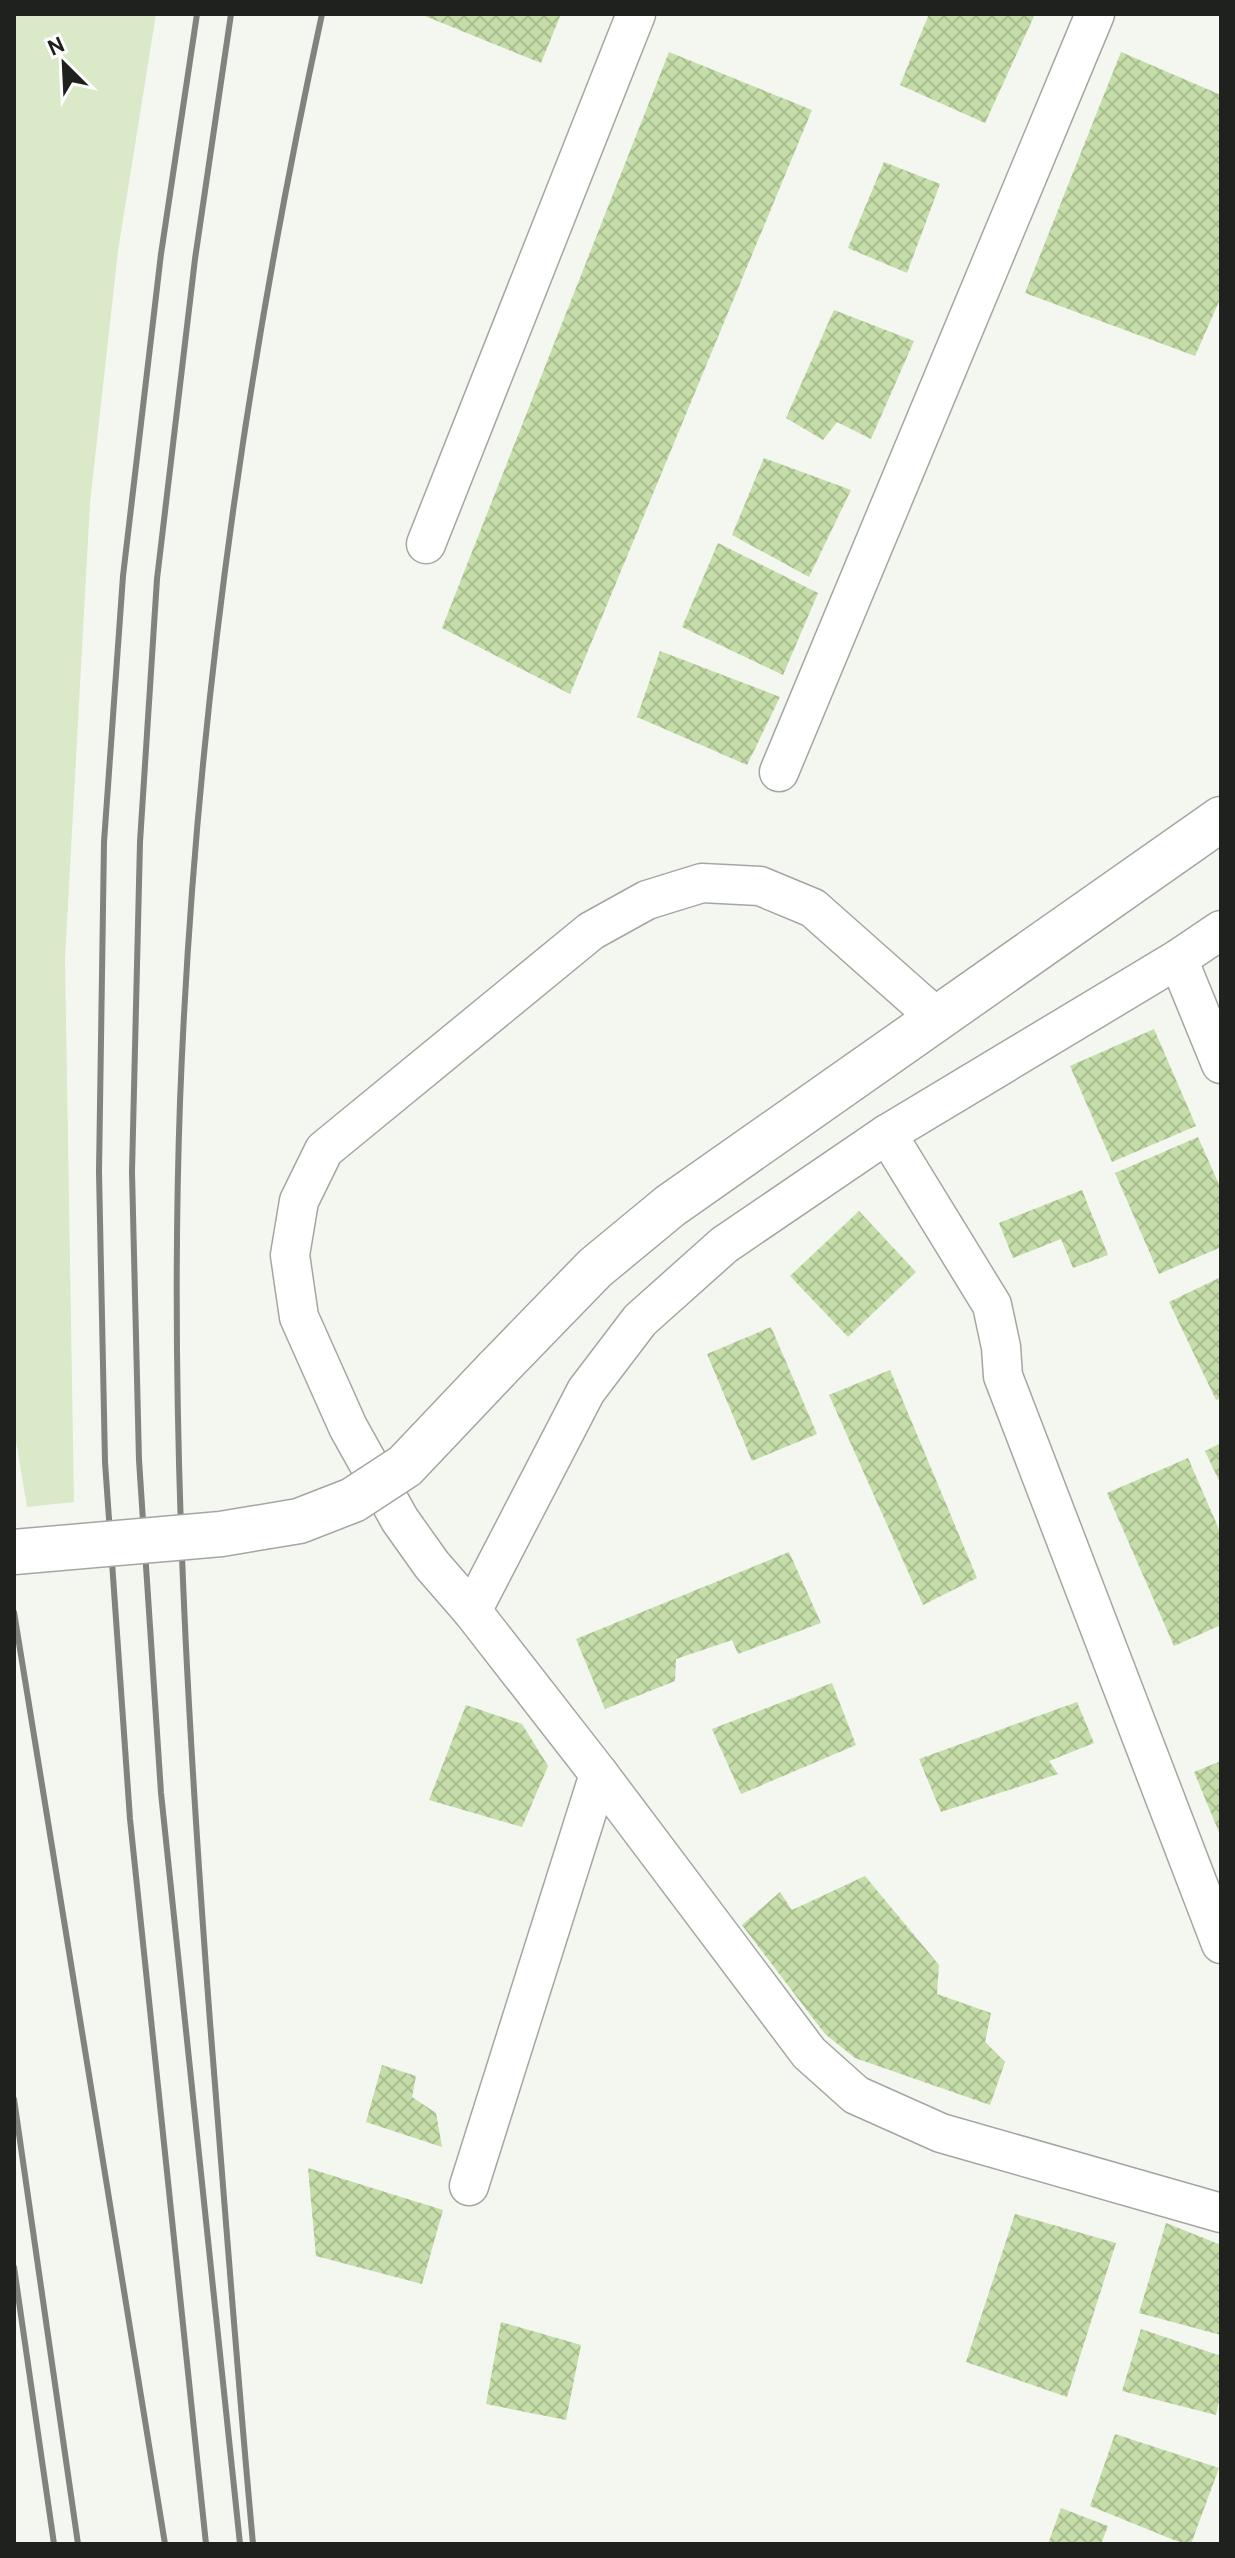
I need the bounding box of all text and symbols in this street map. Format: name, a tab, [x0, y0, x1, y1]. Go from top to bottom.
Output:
north arrow	[24, 24, 104, 104]
text: N	[43, 31, 69, 62]

